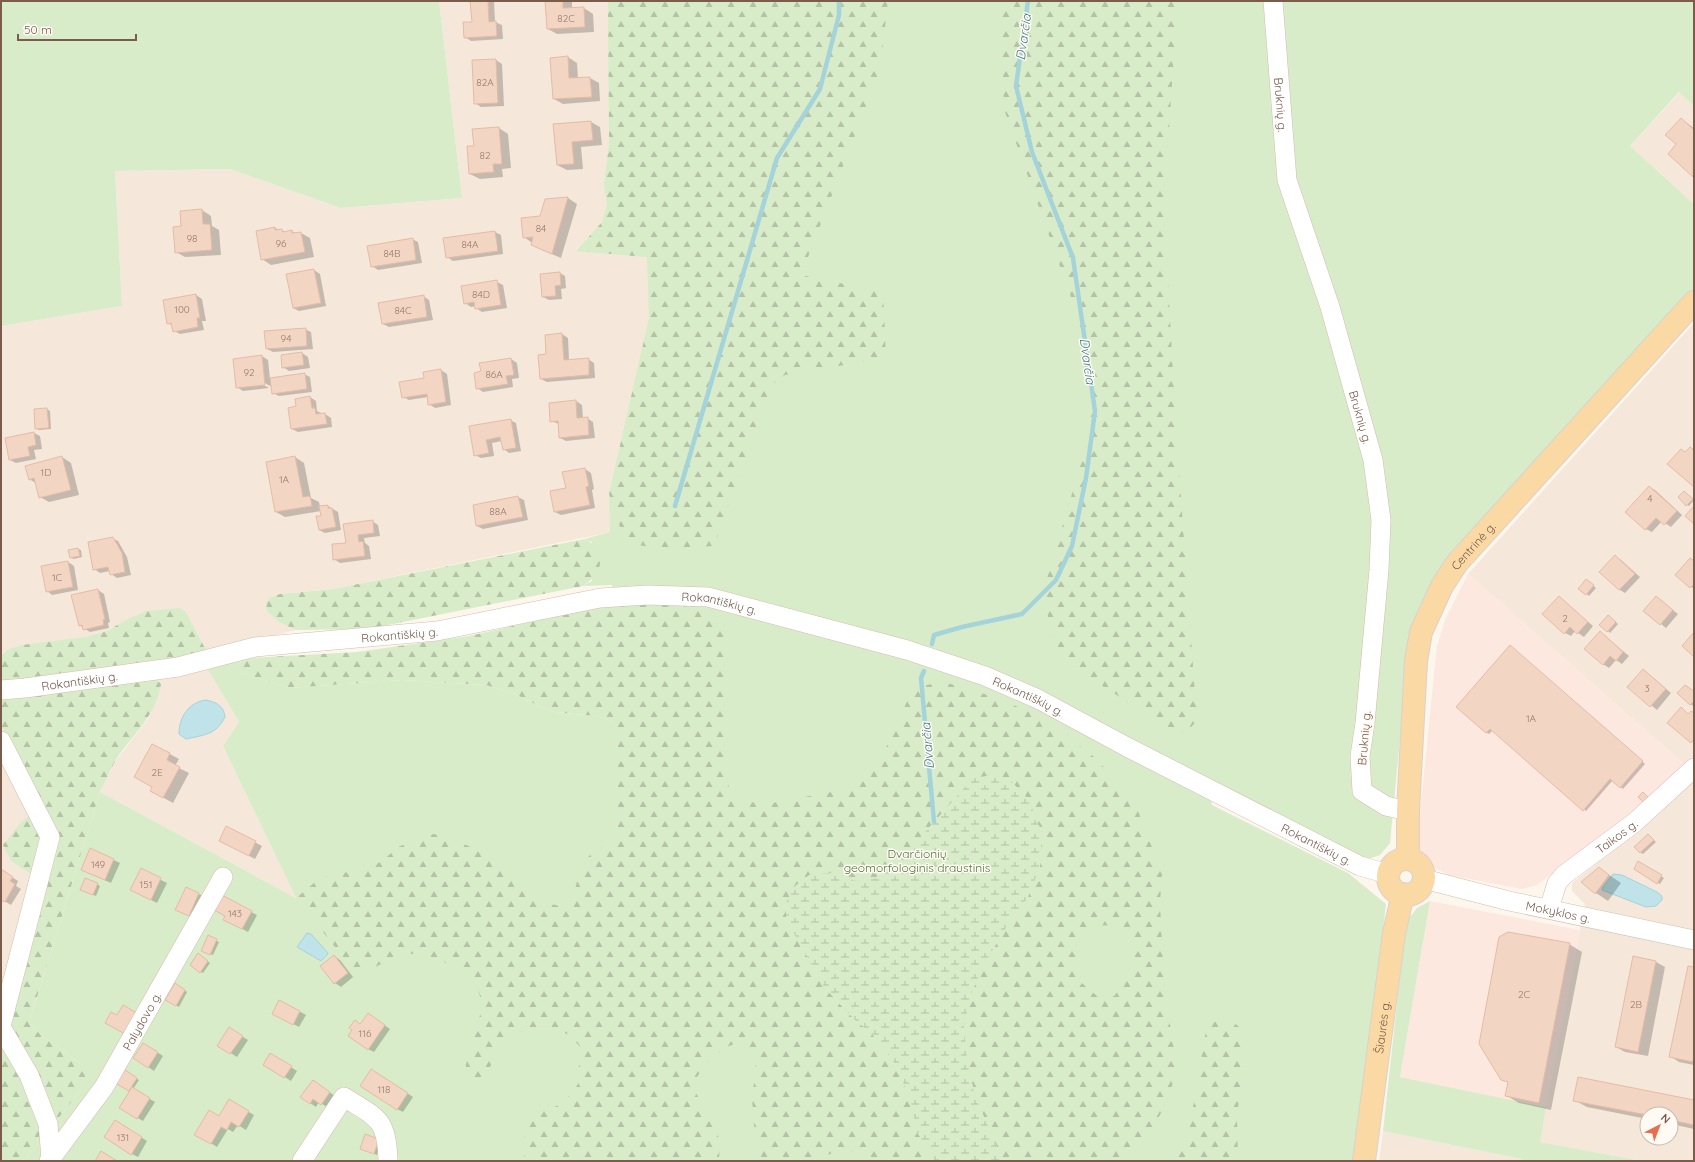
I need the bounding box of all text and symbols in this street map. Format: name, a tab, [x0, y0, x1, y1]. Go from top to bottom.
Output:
house number: 82C	[557, 12, 575, 25]
water label: Dvarčia	[1012, 12, 1034, 61]
scale bar	[18, 16, 136, 42]
text: 50 m	[24, 22, 52, 37]
house number: 82A	[476, 76, 494, 89]
street label: Bruknių g.	[1271, 77, 1291, 133]
house number: 82	[480, 149, 491, 162]
house number: 84	[536, 222, 546, 235]
house number: 98	[187, 232, 197, 245]
house number: 96	[276, 237, 287, 250]
house number: 84A	[461, 238, 479, 251]
house number: 84B	[383, 247, 401, 260]
house number: 84D	[472, 288, 490, 301]
house number: 100	[174, 303, 190, 316]
house number: 84C	[394, 304, 412, 317]
house number: 94	[281, 332, 291, 345]
water label: Dvarčia	[1077, 337, 1099, 386]
house number: 92	[243, 366, 255, 379]
house number: 86A	[485, 368, 503, 381]
street label: Bruknių g.	[1346, 389, 1376, 446]
house number: 1D	[41, 466, 51, 479]
house number: 1A	[279, 473, 290, 486]
house number: 4	[1647, 492, 1653, 505]
house number: 88A	[489, 505, 507, 518]
street label: Centrinė g.	[1447, 519, 1498, 572]
house number: 1C	[52, 571, 63, 584]
street label: Rokantiškių g.	[681, 589, 758, 617]
house number: 2	[1562, 612, 1568, 625]
street label: Rokantiškių g.	[360, 623, 438, 645]
street label: Rokantiškių g.	[40, 668, 119, 693]
street label: Rokantiškių g.	[990, 673, 1066, 719]
house number: 3	[1644, 682, 1650, 695]
street label: Bruknių g.	[1354, 710, 1374, 766]
house number: 1A	[1526, 712, 1537, 725]
water label: Dvarčia	[917, 721, 937, 770]
house number: 2E	[151, 766, 163, 779]
street label: Taikos g.	[1593, 816, 1640, 856]
street label: Rokantiškių g.	[1279, 820, 1354, 868]
park label: Dvarčionių geomorfologinis draustinis	[844, 846, 991, 875]
house number: 149	[91, 858, 106, 871]
house number: 151	[140, 878, 152, 891]
street label: Mokyklos g.	[1525, 897, 1592, 925]
house number: 143	[228, 907, 242, 920]
house number: 2C	[1518, 988, 1531, 1001]
street label: Palydovo g.	[119, 989, 164, 1053]
house number: 2B	[1630, 998, 1643, 1011]
street label: Šiaurės g.	[1371, 1000, 1393, 1054]
house number: 116	[359, 1027, 372, 1040]
house number: 118	[378, 1083, 390, 1096]
north arrow	[1639, 1106, 1679, 1146]
text: N	[1658, 1111, 1673, 1126]
house number: 131	[117, 1131, 129, 1144]

